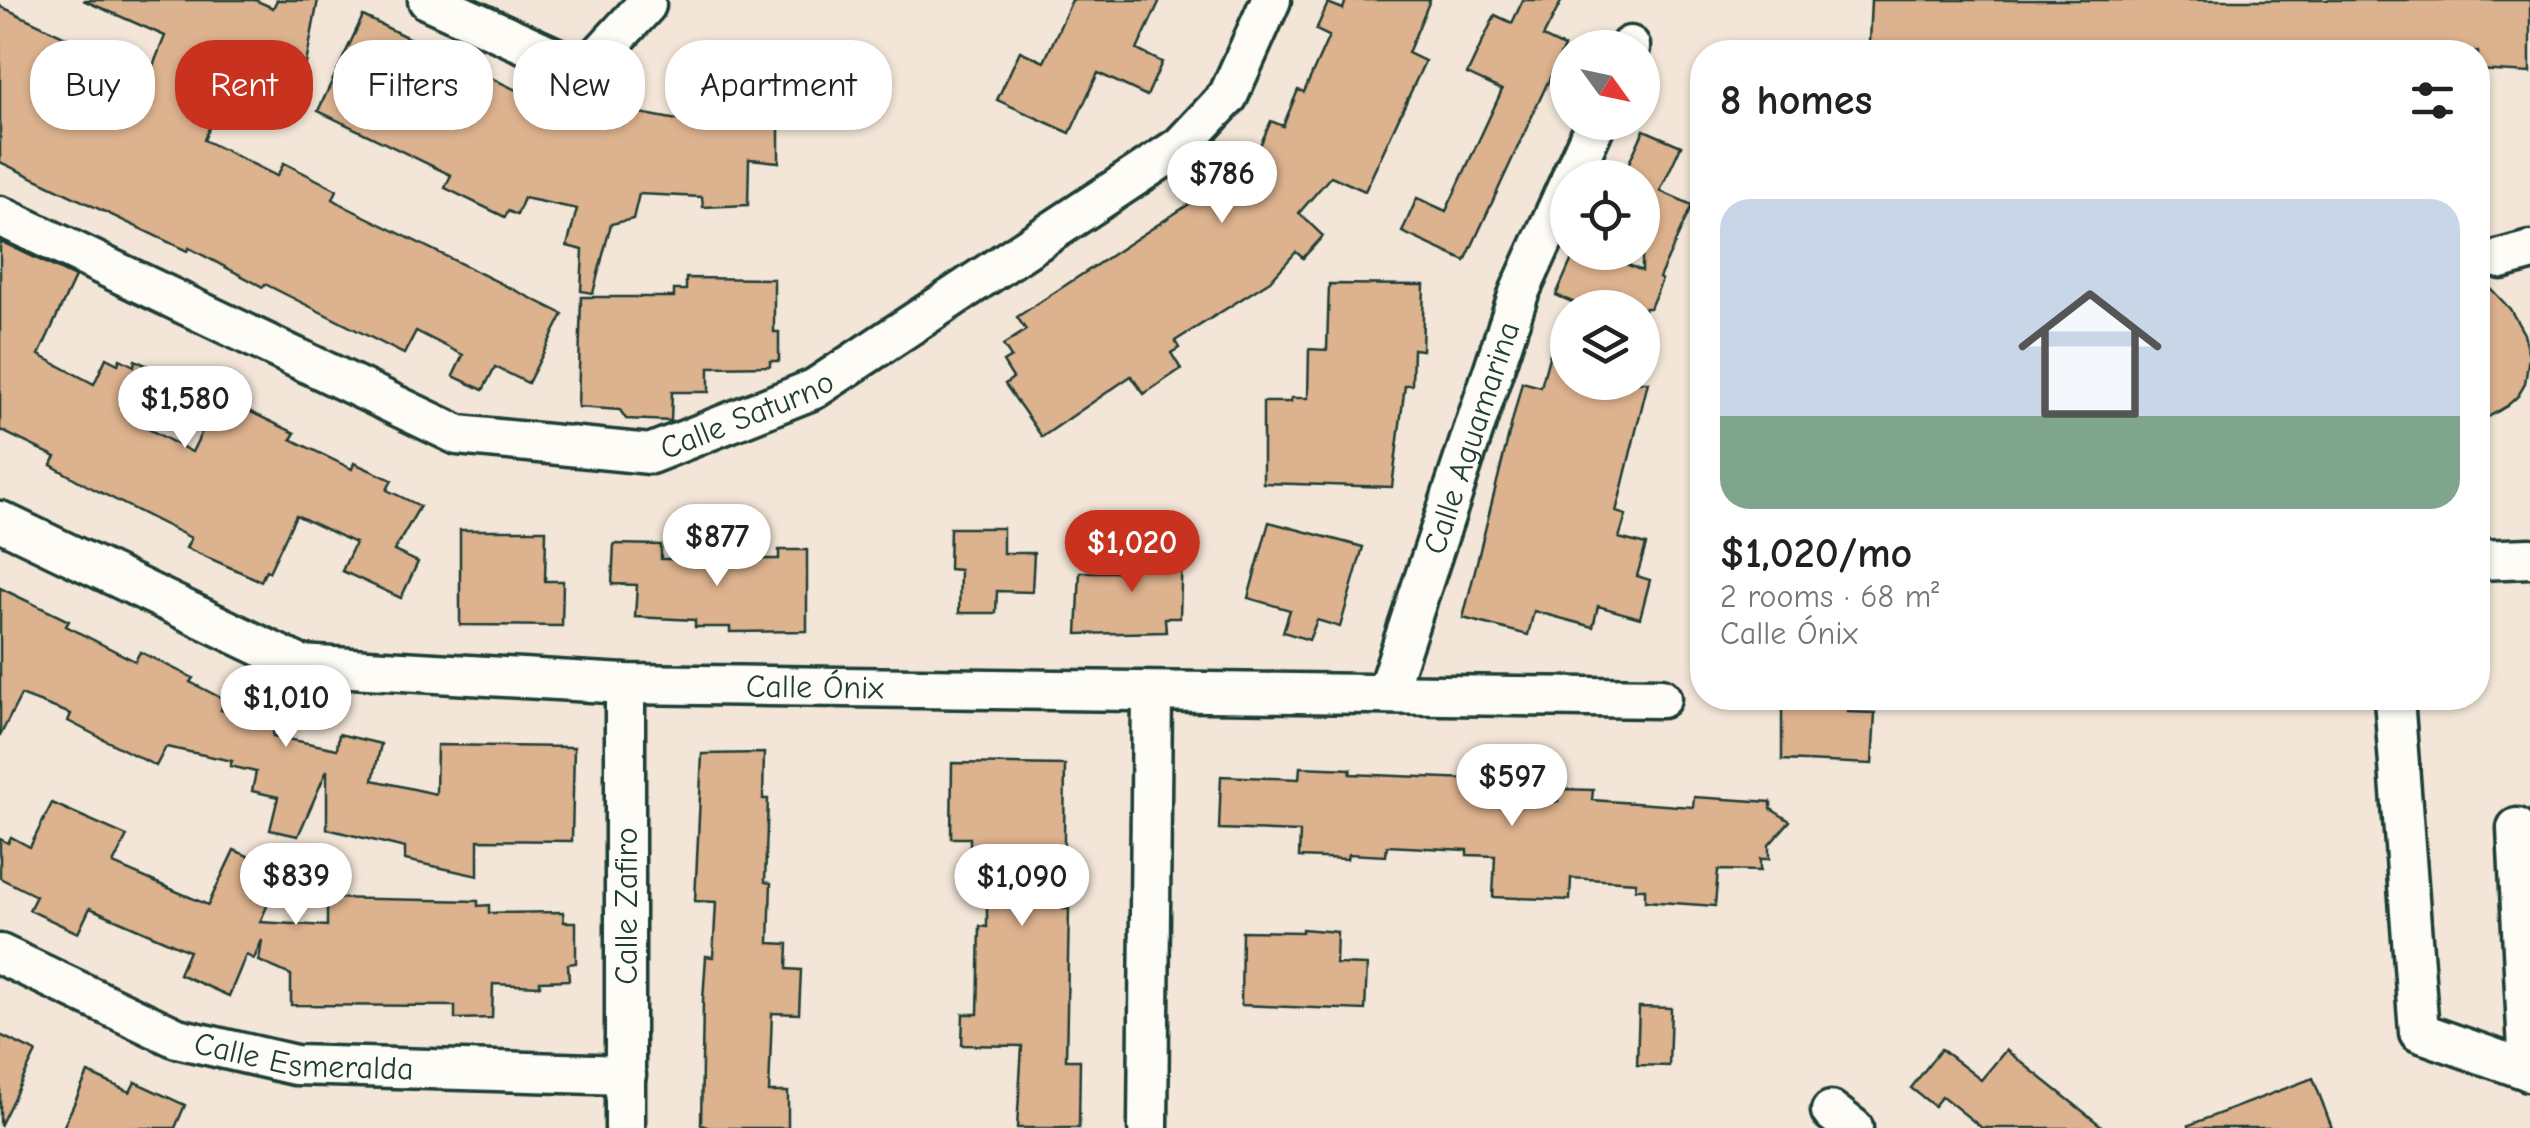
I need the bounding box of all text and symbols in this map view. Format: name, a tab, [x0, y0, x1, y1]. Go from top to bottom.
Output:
north arrow	[1550, 30, 1660, 140]
map controls	[1550, 30, 1660, 400]
chip: Buy	[30, 40, 155, 130]
chip: Rent	[175, 40, 313, 130]
chip: Filters	[333, 40, 493, 130]
chip: New	[513, 40, 645, 130]
chip: Apartment	[665, 40, 892, 130]
icon: filters	[2405, 73, 2460, 128]
text: 8 homes	[1720, 76, 1872, 125]
pin: $786	[1163, 141, 1281, 226]
text: $786	[1189, 155, 1255, 192]
button: locate	[1550, 160, 1660, 270]
icon: home	[2000, 264, 2180, 444]
button: layers	[1550, 290, 1660, 400]
street label: Calle Aguamarina	[1416, 317, 1527, 559]
street label: Calle Saturno	[655, 363, 841, 467]
pin: $1,580	[104, 366, 266, 451]
text: $1,580	[140, 380, 230, 417]
pin: $877	[658, 504, 776, 589]
pin: $1,020	[1051, 510, 1213, 595]
text: $877	[685, 518, 749, 555]
text: $1,020	[1087, 524, 1177, 561]
text: $1,020/mo	[1720, 529, 1912, 578]
text: 2 rooms · 68 m²	[1720, 578, 1939, 615]
text: Calle Ónix	[1720, 615, 1858, 652]
pin: $1,010	[205, 665, 367, 750]
street label: Calle Ónix	[746, 668, 885, 707]
text: $1,010	[242, 679, 330, 716]
pin: $597	[1453, 744, 1571, 829]
text: $597	[1478, 758, 1546, 795]
street label: Calle Zafiro	[608, 827, 645, 985]
pin: $839	[237, 843, 355, 928]
pin: $1,090	[941, 844, 1103, 929]
text: $839	[262, 857, 330, 894]
text: $1,090	[976, 858, 1068, 895]
street label: Calle Esmeralda	[191, 1025, 414, 1088]

